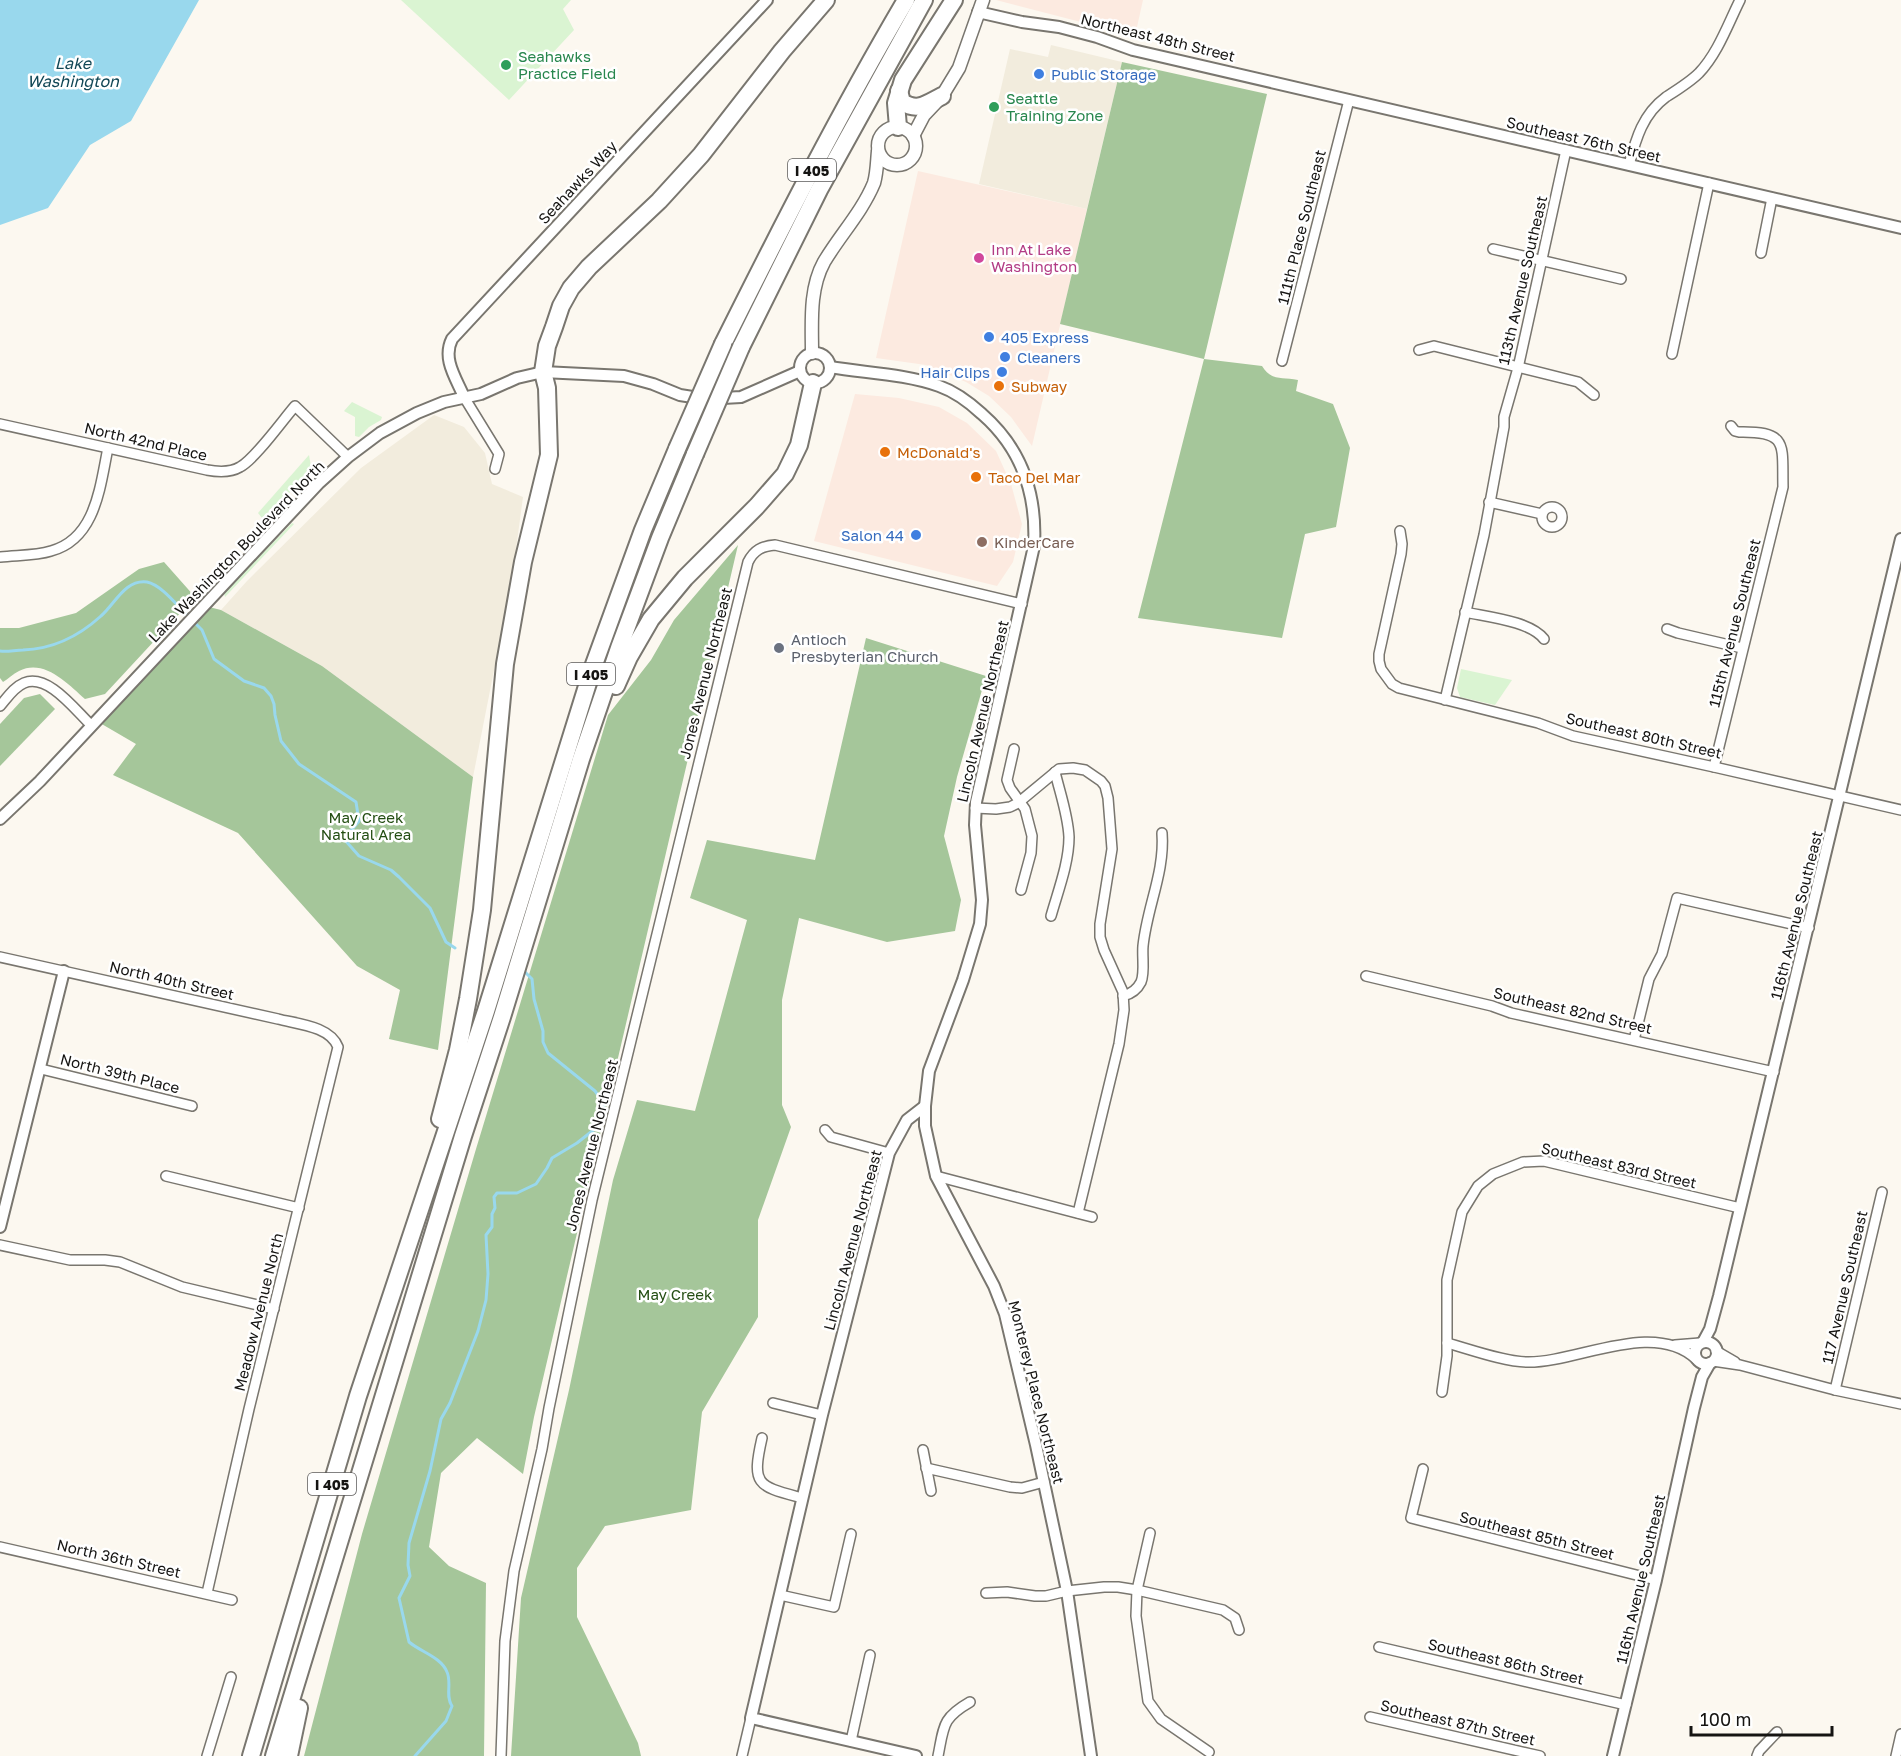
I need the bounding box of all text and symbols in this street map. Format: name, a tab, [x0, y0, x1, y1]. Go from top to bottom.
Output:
street label: Northeast 48th Street	[1079, 9, 1237, 65]
place label: Seahawks Practice Field	[518, 47, 616, 82]
water label: Lake Washington	[27, 53, 120, 91]
marker: Seahawks Practice Field	[499, 58, 513, 72]
place label: Public Storage	[1051, 65, 1157, 83]
marker: Public Storage	[1032, 67, 1046, 81]
place label: Seattle Training Zone	[1006, 89, 1104, 124]
marker: Seattle Training Zone	[987, 100, 1001, 114]
street label: Southeast 76th Street	[1505, 112, 1663, 166]
street label: Seahawks Way	[534, 136, 620, 227]
street label: 111th Place Southeast	[1273, 148, 1329, 306]
road number: I 405	[788, 159, 836, 181]
street label: 113th Avenue Southeast	[1494, 194, 1550, 366]
place label: Inn At Lake Washington	[991, 240, 1077, 275]
marker: Inn At Lake Washington	[972, 251, 986, 265]
place label: 405 Express	[1001, 328, 1089, 346]
marker: 405 Express	[982, 330, 996, 344]
place label: Cleaners	[1017, 348, 1081, 366]
marker: Cleaners	[998, 350, 1012, 364]
place label: Hair Clips	[920, 363, 990, 381]
marker: Hair Clips	[995, 365, 1009, 379]
place label: Subway	[1011, 377, 1068, 395]
marker: Subway	[992, 379, 1006, 393]
street label: North 42nd Place	[83, 418, 209, 464]
place label: McDonald's	[897, 443, 980, 461]
marker: McDonald's	[878, 445, 892, 459]
street label: Lake Washington Boulevard North	[144, 456, 328, 646]
place label: Taco Del Mar	[988, 468, 1080, 486]
marker: Taco Del Mar	[969, 470, 983, 484]
place label: Salon 44	[841, 526, 904, 544]
marker: Salon 44	[909, 528, 923, 542]
place label: KinderCare	[994, 533, 1075, 551]
marker: KinderCare	[975, 535, 989, 549]
street label: 115th Avenue Southeast	[1704, 537, 1764, 709]
street label: Jones Avenue Northeast	[675, 585, 735, 761]
street label: Lincoln Avenue Northeast	[952, 618, 1012, 804]
place label: Antioch Presbyterian Church	[791, 630, 939, 665]
marker: Antioch Presbyterian Church	[772, 641, 786, 655]
road number: I 405	[567, 663, 615, 685]
street label: Southeast 80th Street	[1564, 708, 1724, 762]
park label: May Creek Natural Area	[321, 808, 411, 843]
street label: 116th Avenue Southeast	[1766, 829, 1826, 1001]
street label: North 40th Street	[108, 957, 236, 1003]
street label: Southeast 82nd Street	[1492, 983, 1654, 1037]
street label: North 39th Place	[58, 1049, 182, 1097]
street label: Jones Avenue Northeast	[561, 1057, 621, 1233]
street label: Southeast 83rd Street	[1540, 1138, 1698, 1192]
street label: Lincoln Avenue Northeast	[819, 1148, 885, 1332]
street label: 117 Avenue Southeast	[1818, 1208, 1870, 1366]
street label: Meadow Avenue North	[230, 1231, 286, 1393]
park label: May Creek	[637, 1285, 713, 1303]
street label: Monterey Place Northeast	[1005, 1298, 1069, 1486]
road number: I 405	[308, 1473, 356, 1495]
street label: 116th Avenue Southeast	[1612, 1493, 1668, 1665]
street label: Southeast 85th Street	[1458, 1507, 1616, 1563]
street label: North 36th Street	[55, 1535, 183, 1581]
street label: Southeast 86th Street	[1426, 1634, 1586, 1688]
street label: Southeast 87th Street	[1379, 1695, 1537, 1749]
scale bar	[1691, 1699, 1832, 1737]
text: 100 m	[1700, 1708, 1751, 1730]

